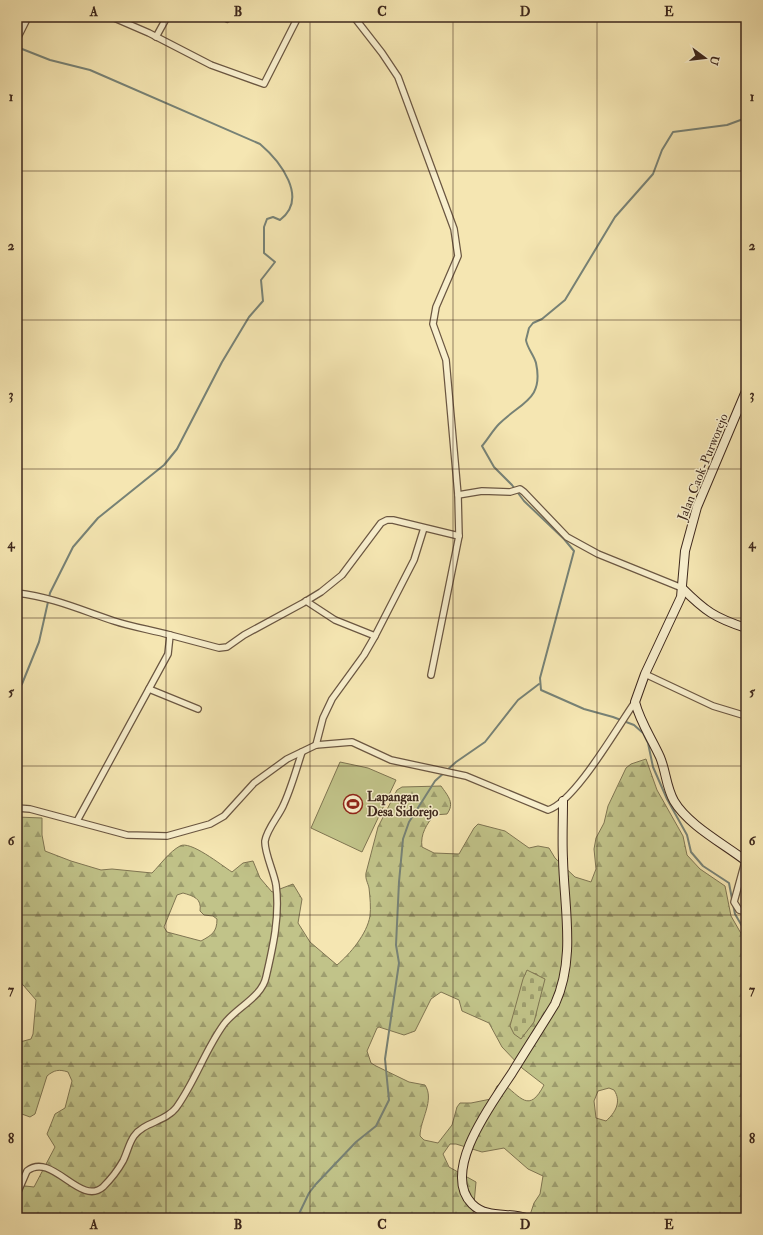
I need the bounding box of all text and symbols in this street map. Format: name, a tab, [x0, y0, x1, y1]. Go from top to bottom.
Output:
text: A	[89, 4, 99, 20]
text: B	[234, 4, 242, 20]
text: C	[377, 4, 387, 20]
text: D	[520, 4, 531, 20]
text: E	[664, 4, 674, 20]
north arrow	[685, 38, 725, 78]
text: U	[707, 54, 722, 67]
text: 1	[9, 89, 14, 105]
text: 1	[750, 89, 755, 105]
text: 2	[8, 238, 15, 254]
text: 2	[749, 238, 756, 254]
text: 3	[9, 387, 14, 403]
text: 3	[750, 387, 755, 403]
street label: Jalan Caok-Purworejo	[674, 411, 732, 524]
text: 4	[6, 536, 15, 552]
text: 4	[747, 536, 756, 552]
text: 5	[8, 684, 14, 700]
text: 5	[749, 684, 755, 700]
place label: Lapangan Desa Sidorejo	[367, 789, 439, 820]
sports icon: Lapangan Desa Sidorejo	[342, 793, 364, 815]
text: 6	[8, 833, 16, 849]
text: 6	[749, 833, 757, 849]
text: 7	[8, 982, 15, 998]
text: 7	[749, 982, 756, 998]
text: 8	[8, 1131, 14, 1147]
text: 8	[749, 1131, 755, 1147]
text: A	[89, 1217, 99, 1233]
text: B	[234, 1217, 242, 1233]
text: C	[377, 1217, 387, 1233]
text: D	[520, 1217, 531, 1233]
text: E	[664, 1217, 674, 1233]

